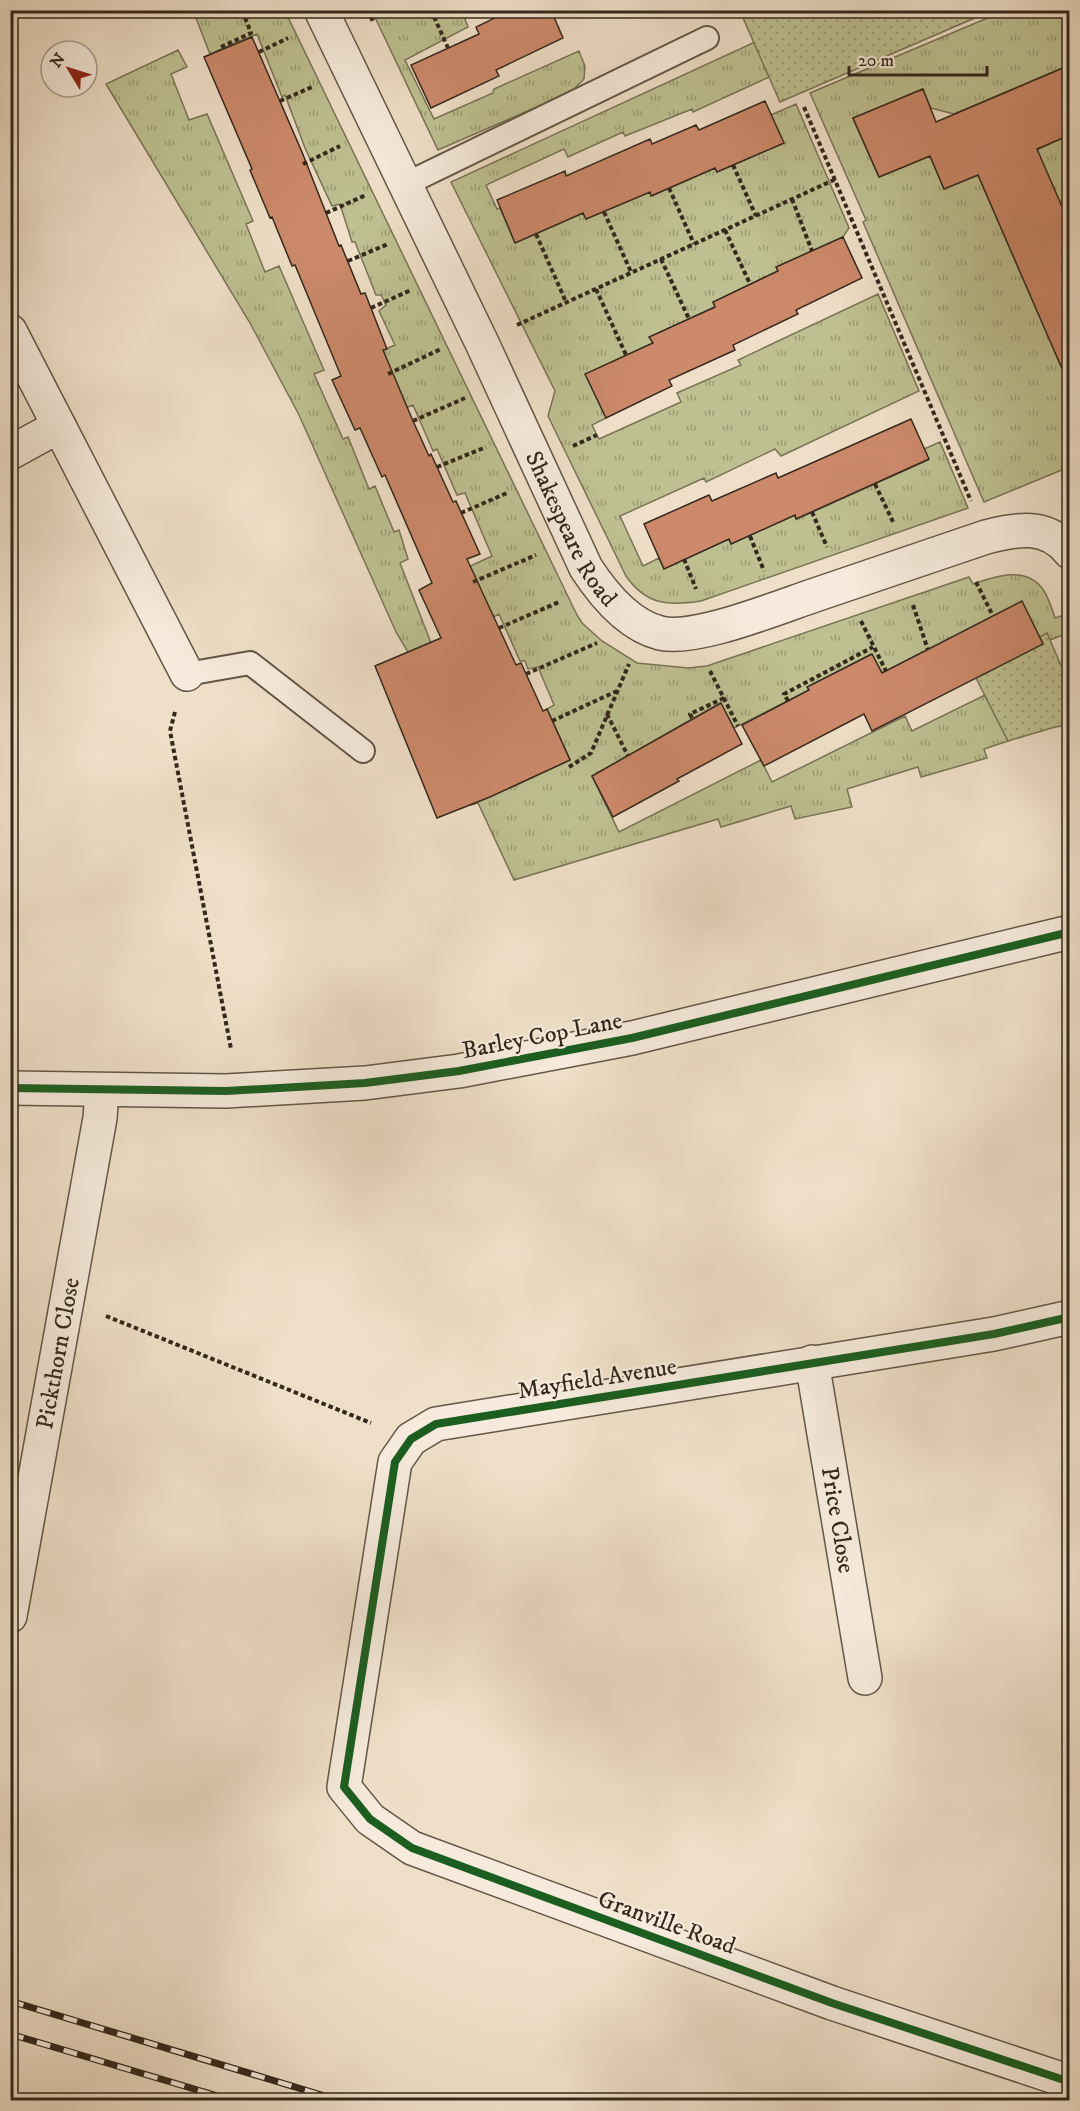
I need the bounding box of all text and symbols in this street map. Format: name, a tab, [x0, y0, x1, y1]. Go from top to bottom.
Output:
north arrow	[39, 39, 99, 99]
scale bar	[849, 39, 987, 77]
text: N	[46, 49, 70, 72]
text: 20 m	[858, 50, 894, 72]
street label: Shakespeare Road	[518, 447, 623, 613]
street label: Barley Cop Lane	[460, 1006, 625, 1066]
street label: Pickthorn Close	[30, 1275, 87, 1432]
street label: Mayfield Avenue	[516, 1352, 679, 1406]
street label: Price Close	[814, 1465, 861, 1575]
street label: Granville Road	[594, 1884, 740, 1962]

